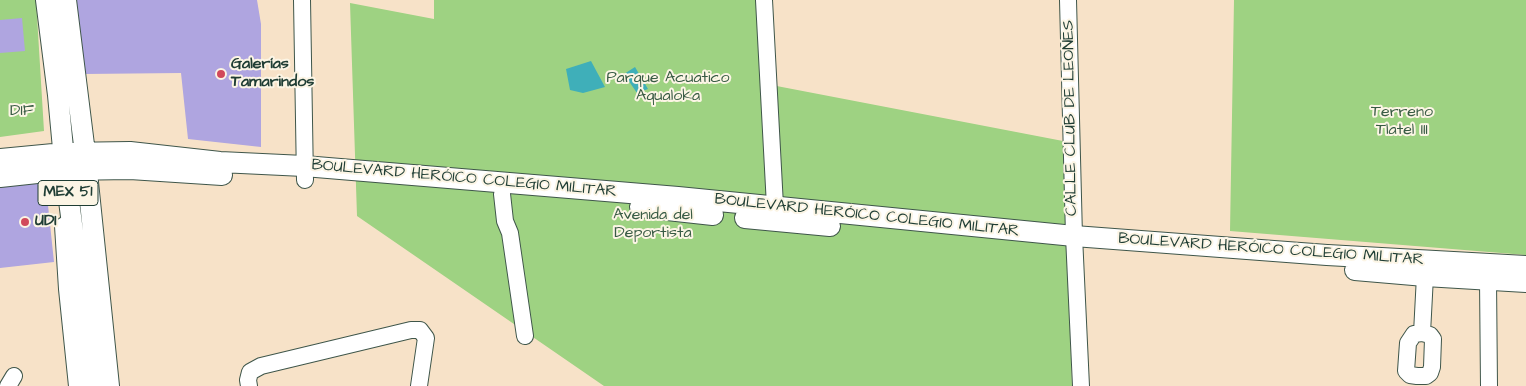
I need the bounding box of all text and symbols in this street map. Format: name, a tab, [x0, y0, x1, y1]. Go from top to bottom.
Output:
street label: CALLE CLUB DE LEONES	[1060, 20, 1082, 216]
place label: Galerías Tamarindos	[231, 55, 314, 93]
marker: Galerías Tamarindos	[215, 68, 227, 80]
park label: Parque Acuatico Aqualoka	[606, 69, 730, 107]
park label: DIF	[10, 102, 34, 122]
park label: Terreno Tlatel III	[1371, 103, 1433, 141]
street label: BOULEVARD HERÓICO COLEGIO MILITAR	[311, 156, 617, 202]
road number: MEX 51	[38, 180, 98, 206]
street label: BOULEVARD HERÓICO COLEGIO MILITAR	[714, 190, 1020, 242]
park label: Avenida del Deportista	[613, 206, 693, 244]
place label: UDI	[35, 212, 57, 232]
marker: UDI	[19, 216, 31, 228]
street label: BOULEVARD HERÓICO COLEGIO MILITAR	[1118, 230, 1424, 270]

